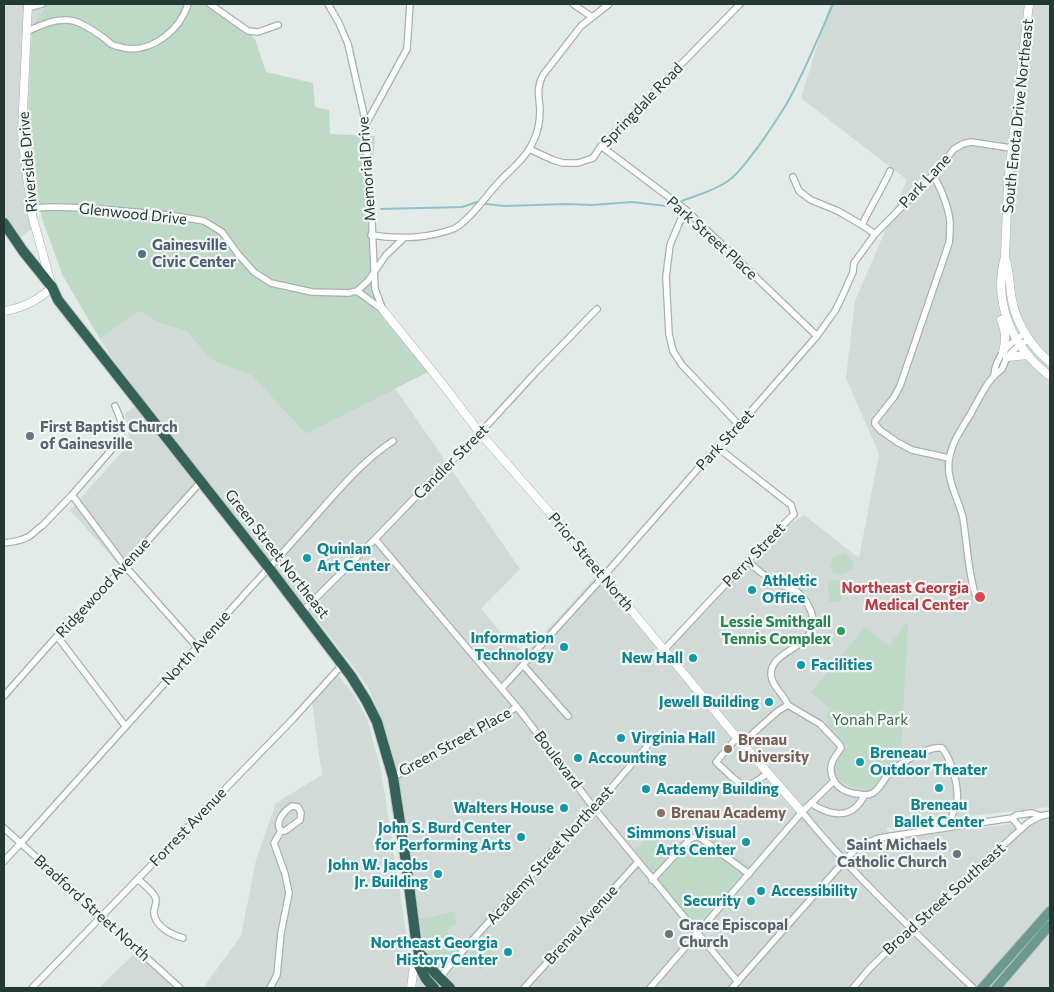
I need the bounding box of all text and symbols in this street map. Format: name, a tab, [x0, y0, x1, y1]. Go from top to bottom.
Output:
street label: South Enota Drive Northeast	[999, 18, 1037, 214]
street label: Springdale Road	[597, 59, 687, 151]
street label: Riverside Drive	[15, 111, 41, 213]
street label: Memorial Drive	[354, 116, 380, 222]
street label: Park Lane	[896, 150, 954, 212]
street label: Park Street Place	[663, 193, 761, 283]
street label: Glenwood Drive	[78, 199, 188, 229]
place label: Gainesville Civic Center	[152, 236, 236, 271]
marker: Gainesville Civic Center	[136, 248, 148, 260]
street label: Park Street	[692, 406, 758, 474]
place label: First Baptist Church of Gainesville	[40, 418, 178, 453]
street label: Candler Street	[410, 421, 492, 503]
marker: First Baptist Church of Gainesville	[24, 430, 36, 442]
street label: Green Street Northeast	[221, 486, 333, 622]
street label: Prior Street North	[544, 509, 638, 615]
street label: Perry Street	[719, 519, 789, 591]
street label: Ridgewood Avenue	[52, 535, 154, 641]
place label: Quinlan Art Center	[317, 540, 390, 575]
marker: Quinlan Art Center	[301, 552, 313, 564]
place label: Athletic Office	[762, 572, 817, 607]
place label: Northeast Georgia Medical Center	[841, 579, 969, 614]
marker: Athletic Office	[746, 584, 758, 596]
marker: Northeast Georgia Medical Center	[973, 590, 987, 604]
street label: North Avenue	[158, 607, 234, 689]
place label: Lessie Smithgall Tennis Complex	[720, 613, 831, 648]
marker: Lessie Smithgall Tennis Complex	[835, 625, 847, 637]
place label: Information Technology	[470, 629, 554, 664]
marker: Information Technology	[558, 641, 570, 653]
place label: New Hall	[621, 649, 683, 667]
marker: New Hall	[687, 652, 699, 664]
place label: Facilities	[811, 656, 872, 674]
marker: Facilities	[795, 659, 807, 671]
place label: Jewell Building	[659, 693, 759, 711]
marker: Jewell Building	[763, 696, 775, 708]
street label: Green Street Place	[396, 704, 514, 780]
park label: Yonah Park	[832, 711, 908, 729]
street label: Boulevard	[530, 727, 586, 793]
place label: Virginia Hall	[631, 729, 715, 747]
place label: Brenau University	[738, 731, 809, 766]
marker: Virginia Hall	[615, 732, 627, 744]
marker: Brenau University	[722, 743, 734, 755]
place label: Breneau Outdoor Theater	[870, 744, 987, 779]
place label: Accounting	[588, 749, 667, 767]
marker: Accounting	[572, 752, 584, 764]
marker: Breneau Outdoor Theater	[854, 756, 866, 768]
place label: Academy Building	[656, 780, 779, 798]
street label: Academy Street Northeast	[483, 782, 617, 928]
marker: Breneau Ballet Center	[933, 782, 945, 794]
marker: Academy Building	[640, 783, 652, 795]
street label: Forrest Avenue	[146, 784, 230, 870]
place label: Breneau Ballet Center	[894, 796, 984, 831]
place label: Walters House	[453, 799, 554, 817]
marker: Walters House	[558, 802, 570, 814]
place label: Brenau Academy	[671, 804, 786, 822]
marker: Brenau Academy	[655, 807, 667, 819]
place label: John S. Burd Center for Performing Arts	[375, 819, 511, 854]
place label: Simmons Visual Arts Center	[627, 824, 736, 859]
marker: John S. Burd Center for Performing Arts	[515, 831, 527, 843]
marker: Simmons Visual Arts Center	[740, 836, 752, 848]
place label: Saint Michaels Catholic Church	[837, 836, 947, 871]
street label: Broad Street Southeast	[879, 839, 1009, 959]
marker: Saint Michaels Catholic Church	[951, 848, 963, 860]
street label: Bradford Street North	[30, 851, 154, 965]
place label: John W. Jacobs Jr. Building	[328, 856, 428, 891]
marker: John W. Jacobs Jr. Building	[432, 868, 444, 880]
street label: Brenau Avenue	[541, 881, 621, 969]
place label: Accessibility	[771, 882, 858, 900]
marker: Accessibility	[755, 885, 767, 897]
place label: Security	[683, 892, 741, 910]
marker: Security	[745, 895, 757, 907]
place label: Grace Episcopal Church	[679, 916, 788, 951]
marker: Grace Episcopal Church	[663, 928, 675, 940]
place label: Northeast Georgia History Center	[370, 934, 498, 969]
marker: Northeast Georgia History Center	[502, 946, 514, 958]

